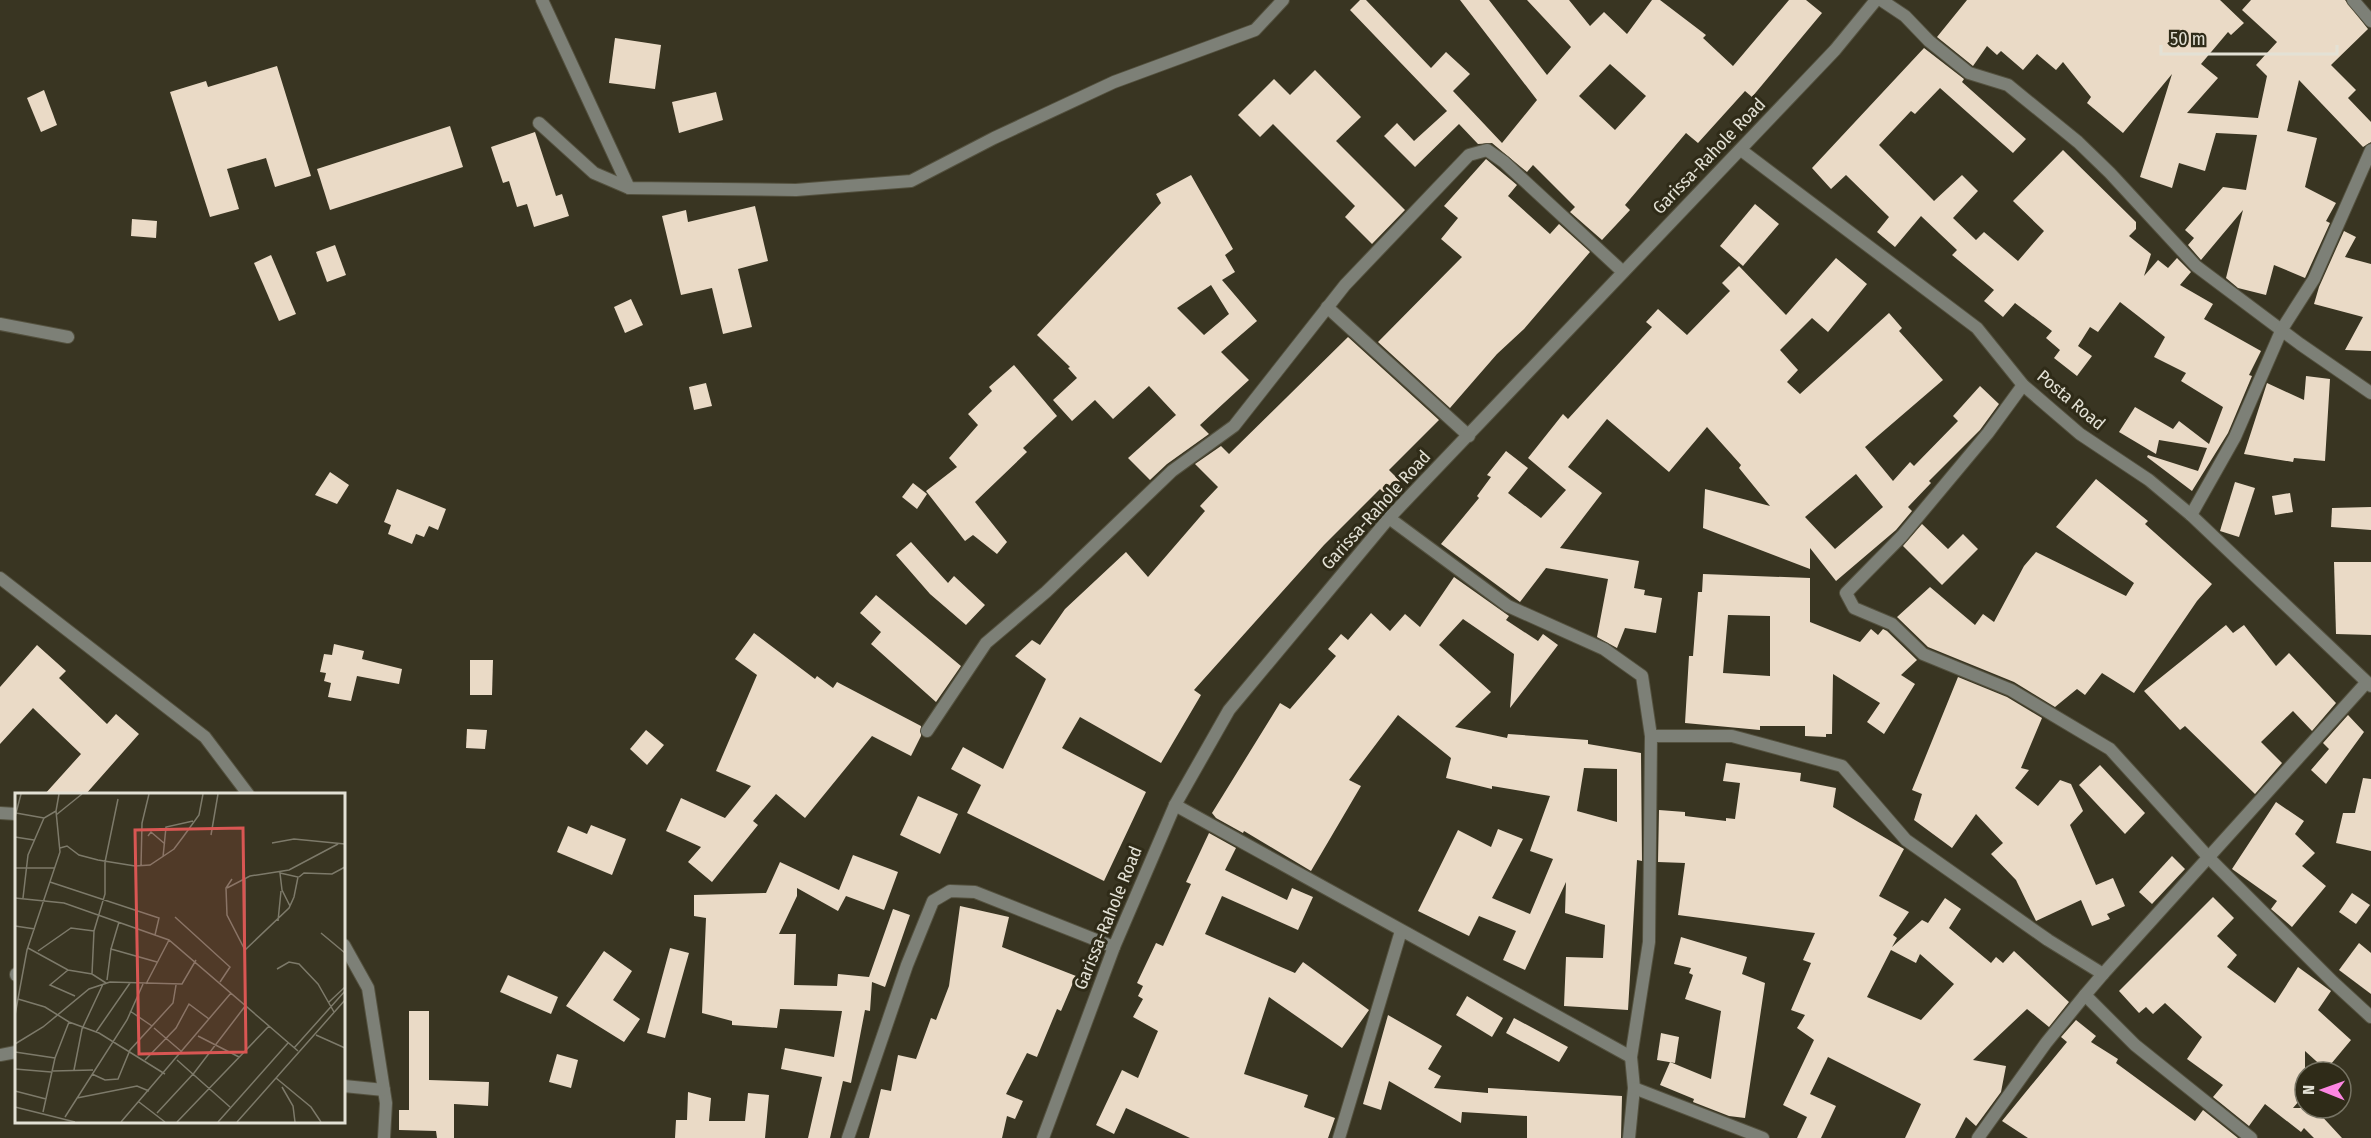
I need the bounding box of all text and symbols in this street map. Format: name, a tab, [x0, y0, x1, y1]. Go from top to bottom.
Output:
scale bar	[2161, 18, 2336, 56]
text: 50 m	[2170, 28, 2206, 50]
street label: Garissa-Rahole Road	[1648, 93, 1770, 219]
street label: Posta Road	[2032, 365, 2110, 435]
street label: Garissa-Rahole Road	[1317, 446, 1435, 574]
inset map	[15, 793, 345, 1123]
street label: Garissa-Rahole Road	[1069, 843, 1147, 993]
north arrow	[2293, 1060, 2353, 1120]
text: N	[2299, 1085, 2318, 1095]

